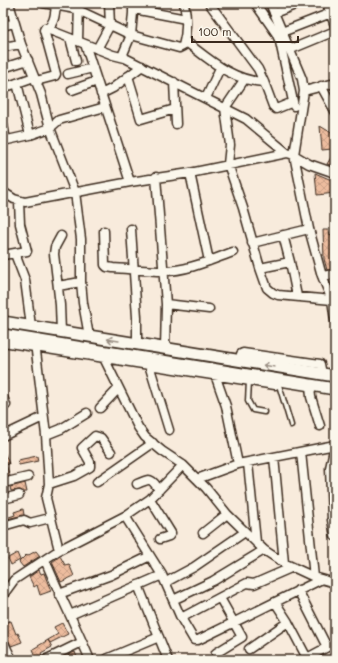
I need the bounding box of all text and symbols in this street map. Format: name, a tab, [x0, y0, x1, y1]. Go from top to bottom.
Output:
scale bar	[192, 18, 298, 44]
text: 100 m	[198, 23, 232, 39]
one-way arrow	[107, 336, 120, 344]
one-way arrow	[263, 362, 276, 370]

